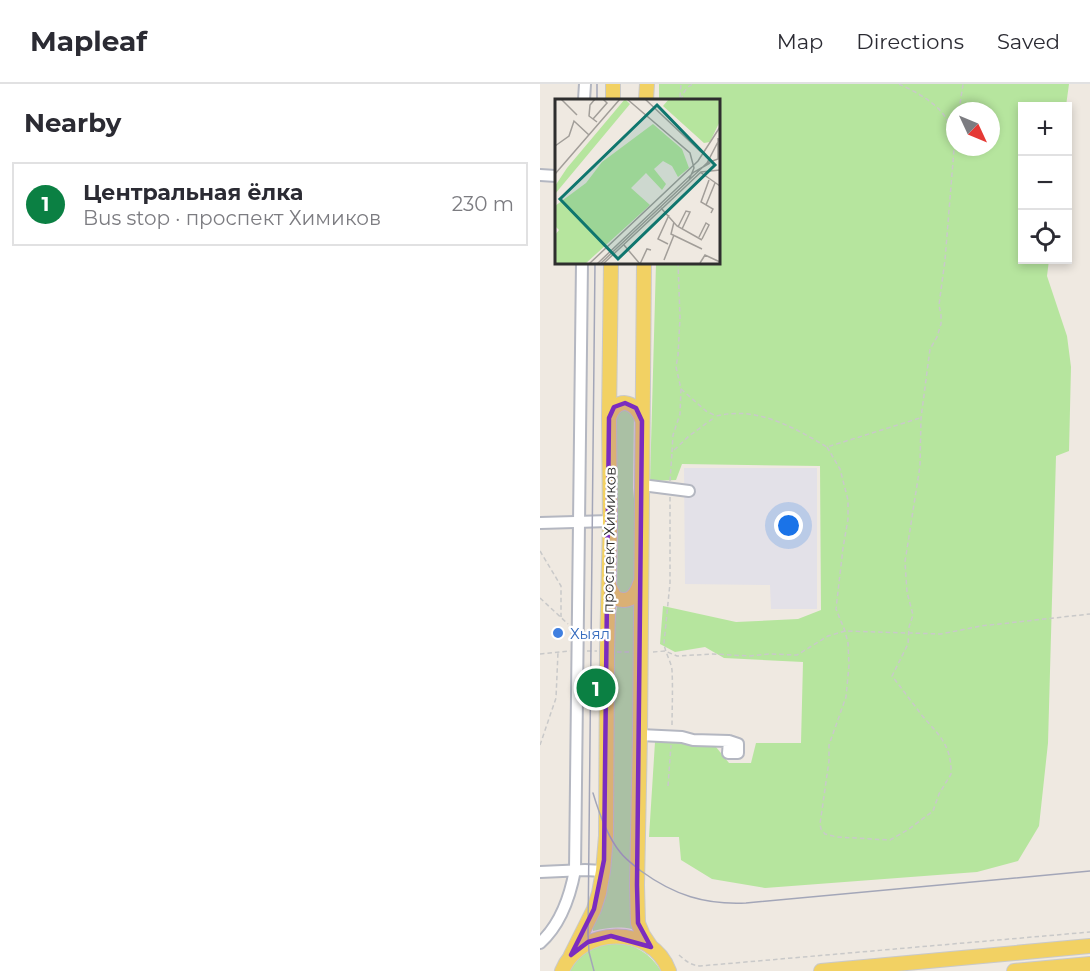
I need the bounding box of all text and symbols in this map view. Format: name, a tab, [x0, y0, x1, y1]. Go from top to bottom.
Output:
text: Mapleaf	[30, 24, 147, 58]
text: Map	[777, 29, 823, 54]
text: Directions	[856, 29, 964, 54]
text: Saved	[997, 29, 1060, 54]
inset map	[555, 99, 720, 264]
north arrow	[946, 102, 1000, 156]
map controls	[1018, 102, 1072, 264]
button: +	[1018, 102, 1072, 156]
text: Nearby	[24, 107, 121, 139]
button: −	[1018, 156, 1072, 210]
text: Центральная ёлка	[83, 179, 303, 206]
text: 1	[42, 192, 49, 216]
text: 230 m	[452, 192, 514, 216]
text: Bus stop · проспект Химиков	[83, 206, 381, 230]
button: locate	[1018, 210, 1072, 264]
street label: проспект Химиков	[598, 467, 620, 613]
your location	[774, 511, 803, 540]
place label: Хыял	[570, 624, 610, 643]
marker: Хыял	[551, 626, 565, 640]
pin: 1	[576, 666, 616, 710]

